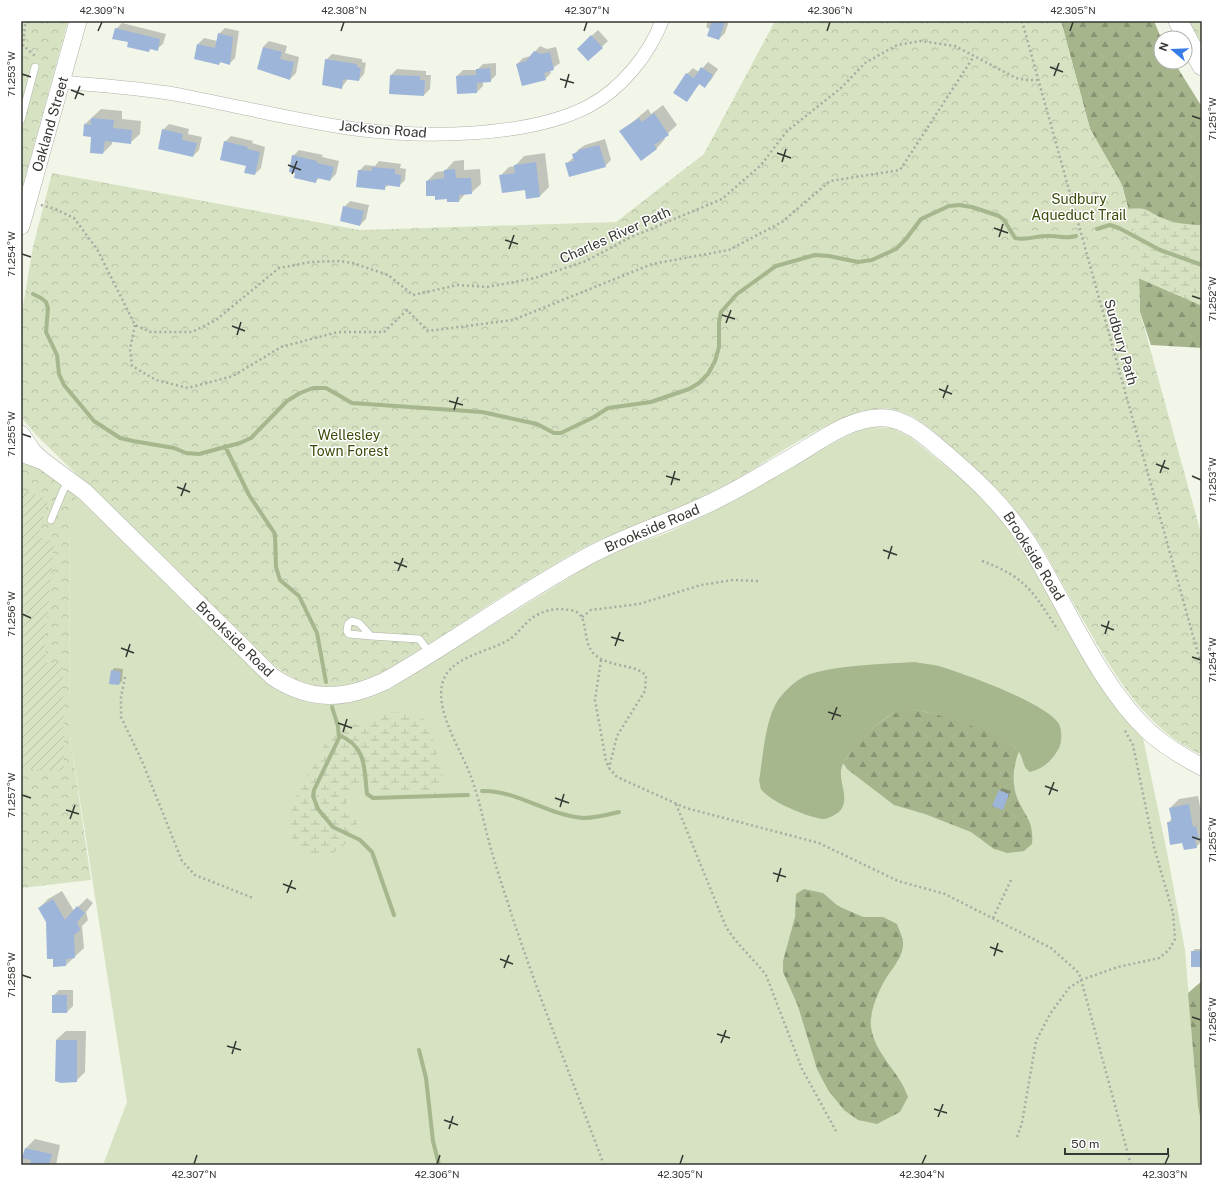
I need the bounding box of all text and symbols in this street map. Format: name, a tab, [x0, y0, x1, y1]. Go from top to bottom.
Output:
text: 42.309°N	[79, 4, 125, 16]
text: 42.308°N	[321, 4, 367, 16]
text: 42.307°N	[565, 4, 609, 16]
text: 42.306°N	[807, 4, 853, 16]
text: 42.305°N	[1050, 4, 1096, 16]
north arrow	[1153, 30, 1193, 70]
text: N	[1156, 41, 1171, 53]
text: 71.253°W	[5, 51, 17, 97]
street label: Oakland Street	[29, 75, 71, 173]
text: 71.251°W	[1206, 97, 1218, 141]
street label: Jackson Road	[338, 117, 428, 141]
park label: Sudbury Aqueduct Trail	[1031, 191, 1127, 223]
street label: Charles River Path	[557, 203, 673, 267]
text: 71.254°W	[5, 231, 17, 277]
text: 71.252°W	[1206, 276, 1218, 322]
street label: Sudbury Path	[1101, 297, 1141, 387]
text: 71.255°W	[5, 411, 17, 457]
park label: Wellesley Town Forest	[309, 427, 389, 459]
text: 71.253°W	[1206, 457, 1218, 503]
street label: Brookside Road	[602, 501, 702, 555]
street label: Brookside Road	[1000, 509, 1068, 603]
text: 71.256°W	[5, 591, 17, 637]
street label: Brookside Road	[193, 598, 277, 680]
text: 71.254°W	[1206, 637, 1218, 683]
text: 71.257°W	[5, 772, 17, 818]
text: 71.255°W	[1206, 817, 1218, 863]
text: 71.258°W	[5, 952, 17, 998]
text: 71.256°W	[1206, 997, 1218, 1043]
scale bar	[1065, 1130, 1168, 1156]
text: 50 m	[1071, 1137, 1099, 1151]
text: 42.307°N	[172, 1168, 216, 1180]
text: 42.306°N	[414, 1168, 460, 1180]
text: 42.305°N	[657, 1168, 703, 1180]
text: 42.304°N	[899, 1168, 945, 1180]
text: 42.303°N	[1142, 1168, 1188, 1180]

